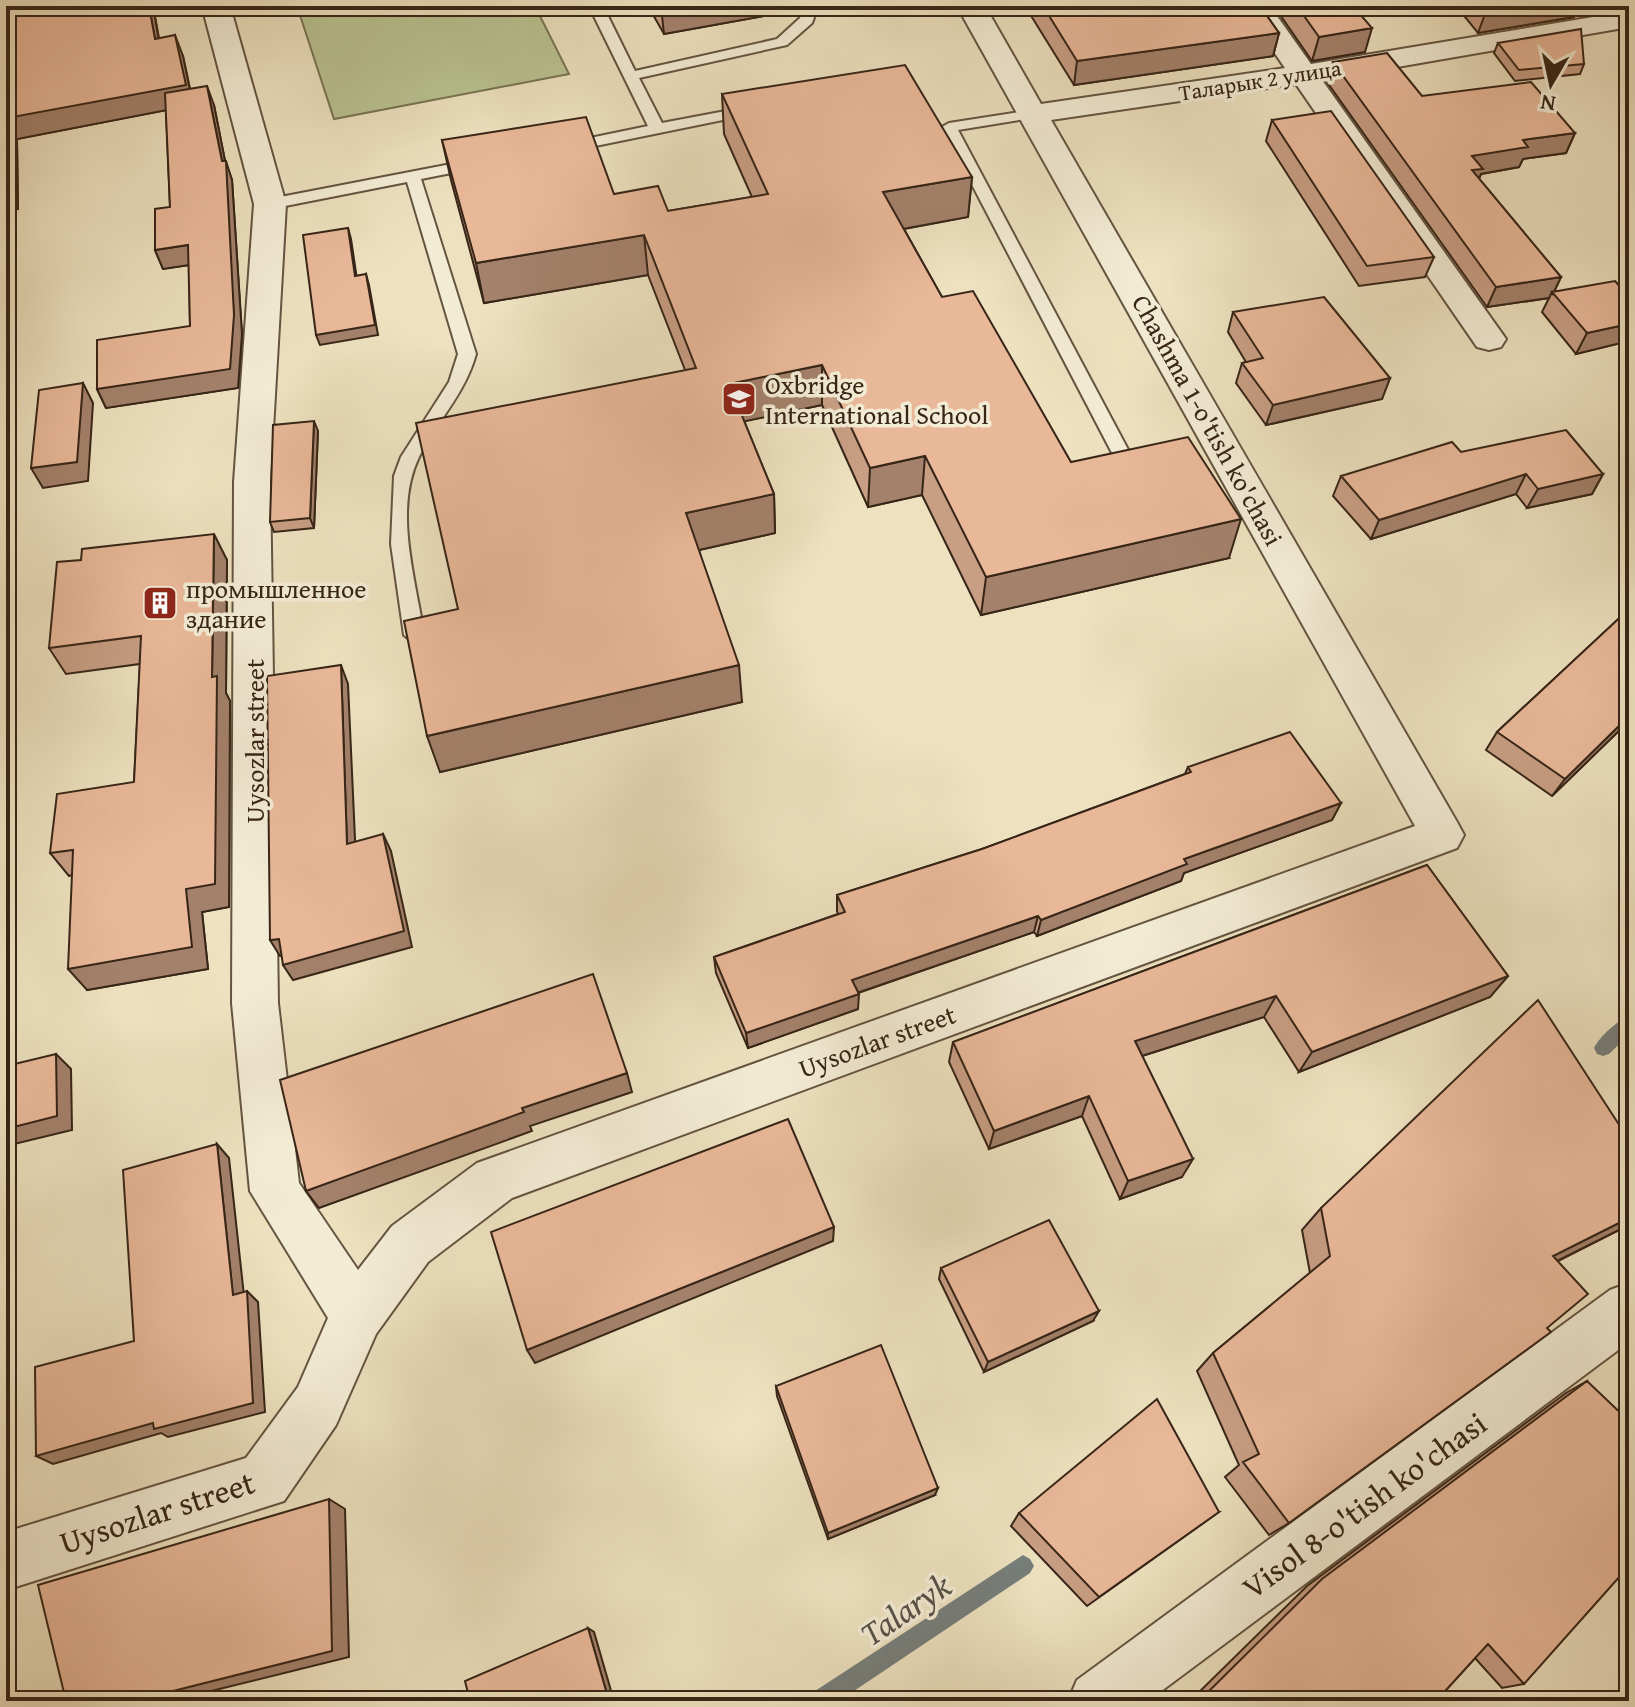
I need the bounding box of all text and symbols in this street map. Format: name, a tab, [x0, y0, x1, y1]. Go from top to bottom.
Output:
north arrow	[1511, 44, 1591, 124]
street label: Таларык 2 улица	[1177, 51, 1344, 109]
text: N	[1538, 87, 1558, 121]
street label: Chashma 1-o'tish ko'chasi	[1123, 287, 1293, 553]
place label: Oxbridge International School	[765, 365, 989, 434]
school or university icon: Oxbridge International School	[720, 380, 758, 418]
place label: промышленное здание	[186, 569, 367, 638]
building icon: промышленное здание	[141, 584, 179, 622]
street label: Uysozlar street	[235, 659, 274, 823]
street label: Uysozlar street	[793, 995, 961, 1087]
street label: Visol 8-o'tish ko'chasi	[1232, 1400, 1496, 1610]
street label: Uysozlar street	[53, 1458, 261, 1566]
water label: Talaryk	[850, 1560, 961, 1657]

